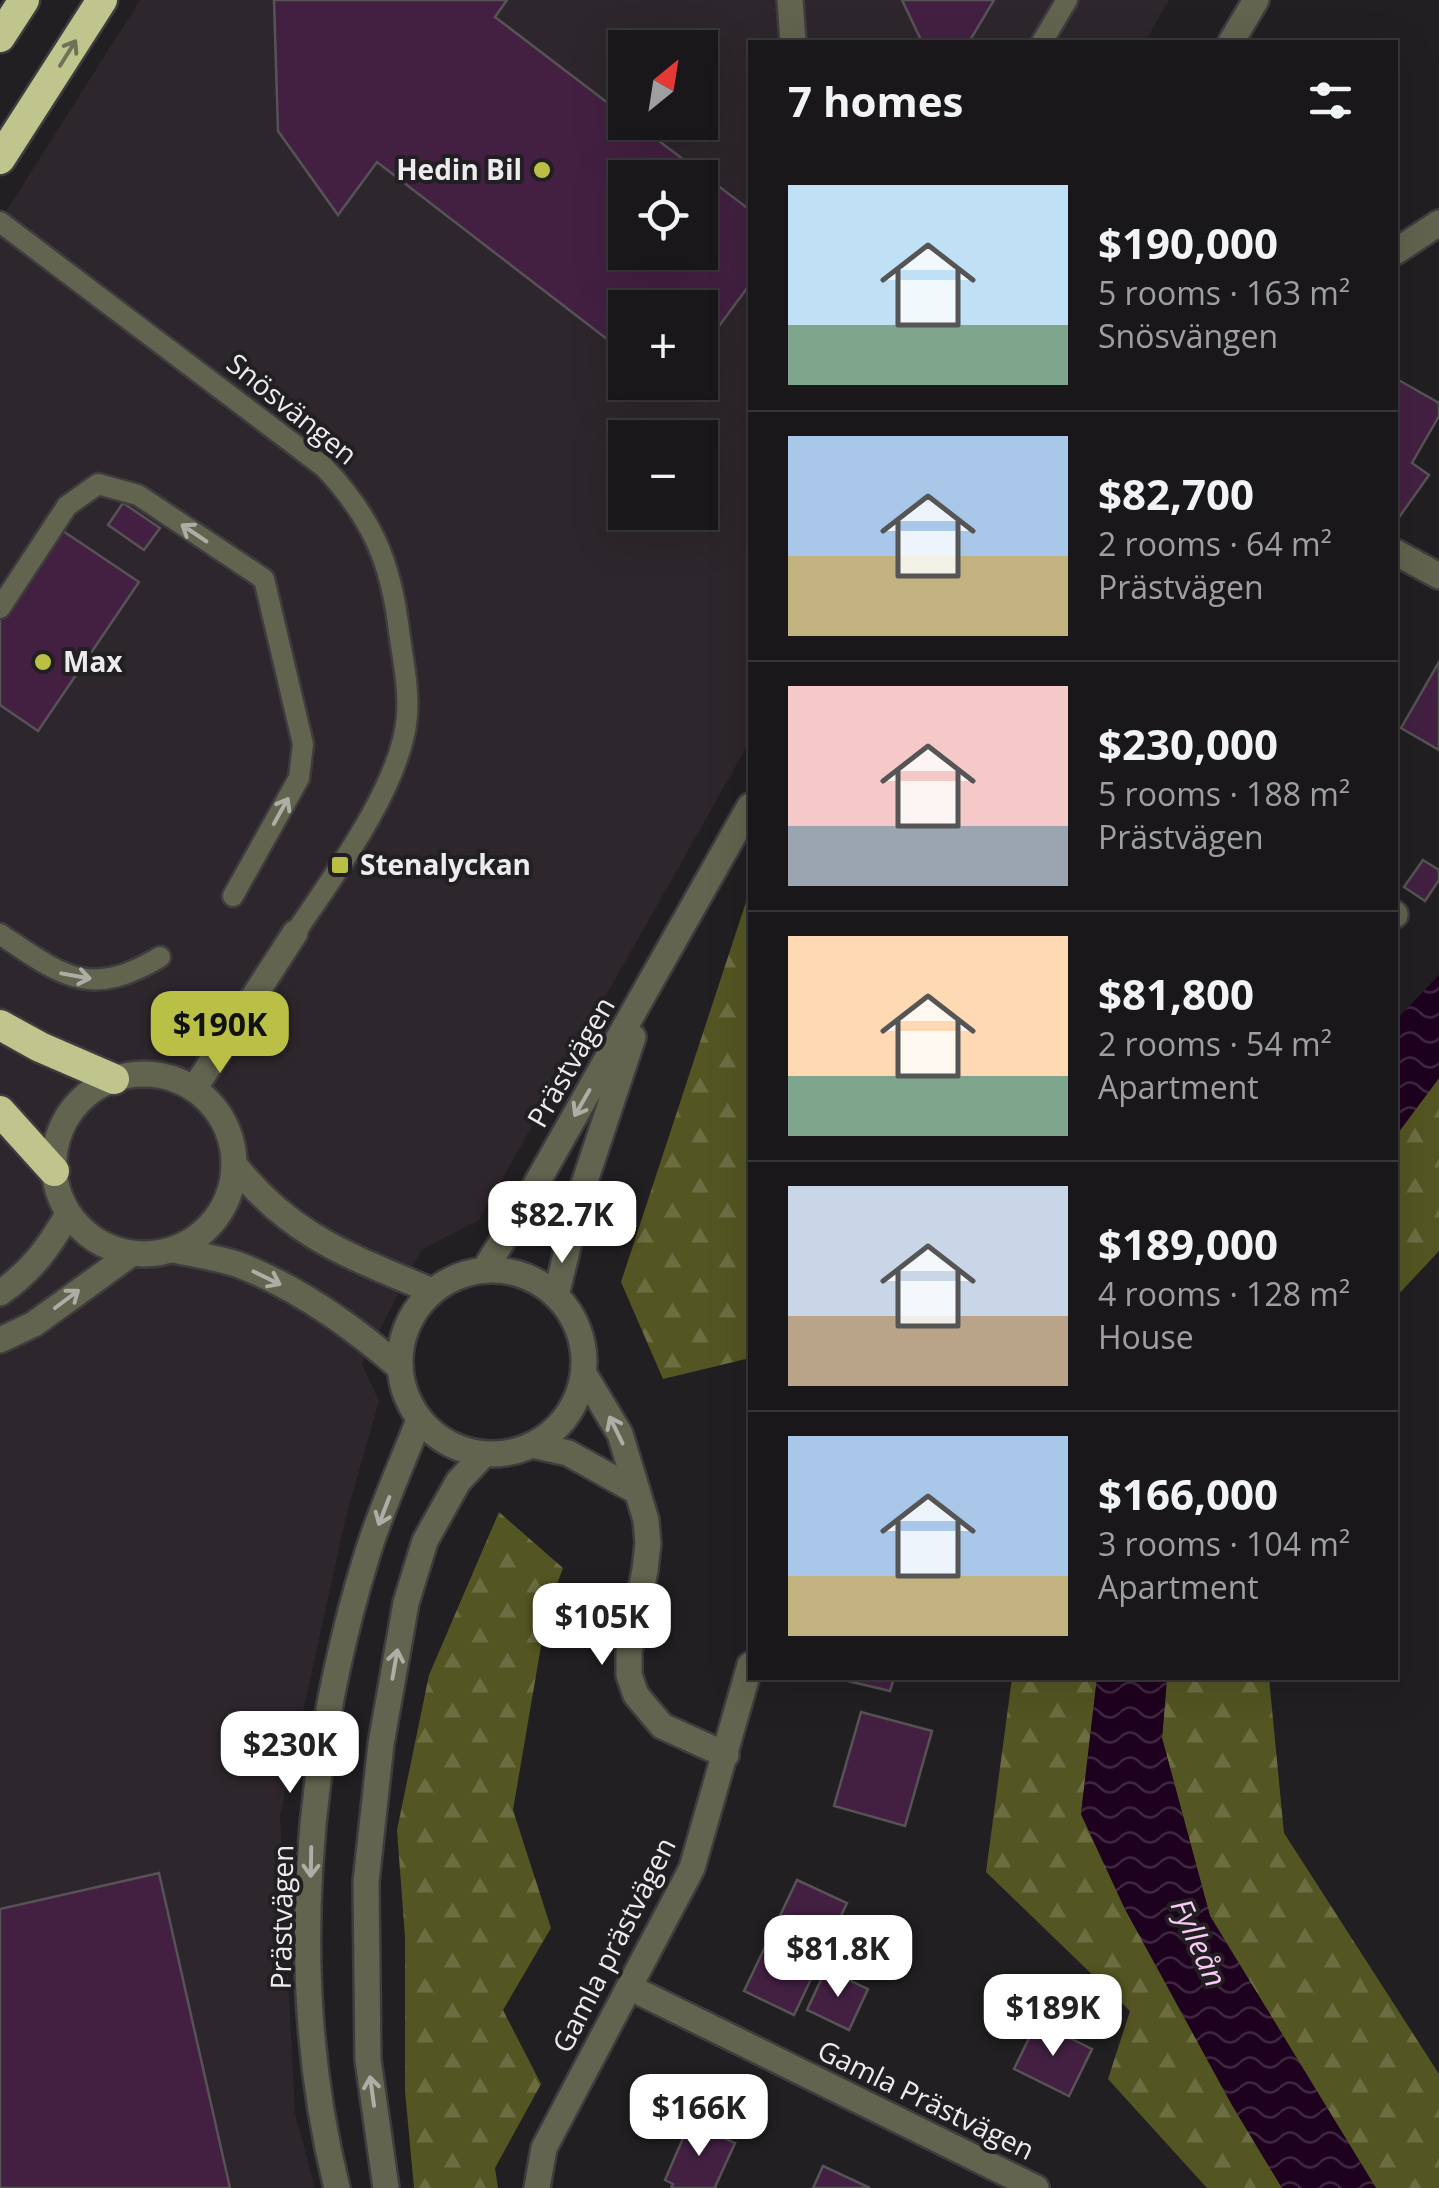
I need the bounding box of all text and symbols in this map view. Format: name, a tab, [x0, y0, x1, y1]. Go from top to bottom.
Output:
north arrow	[608, 30, 718, 140]
map controls	[608, 30, 718, 530]
one-way arrow	[58, 39, 79, 68]
text: 7 homes	[788, 72, 963, 129]
icon: filters	[1303, 73, 1358, 128]
place label: Hedin Bil	[396, 150, 522, 188]
marker: Hedin Bil	[531, 159, 553, 181]
button: locate	[608, 160, 718, 270]
text: $190,000	[1098, 214, 1278, 271]
icon: home	[868, 225, 988, 345]
text: 5 rooms · 163 m²	[1098, 271, 1350, 314]
button: +	[608, 290, 718, 400]
text: Snösvängen	[1098, 314, 1278, 357]
street label: Snösvängen	[219, 344, 366, 473]
button: −	[608, 420, 718, 530]
text: $82,700	[1098, 465, 1254, 522]
icon: home	[868, 476, 988, 596]
one-way arrow	[181, 522, 209, 543]
text: 2 rooms · 64 m²	[1098, 522, 1332, 565]
text: Prästvägen	[1098, 565, 1264, 608]
place label: Max	[63, 642, 123, 680]
marker: Max	[32, 651, 54, 673]
text: $230,000	[1098, 715, 1278, 772]
icon: home	[868, 726, 988, 846]
text: 5 rooms · 188 m²	[1098, 772, 1350, 815]
one-way arrow	[271, 797, 291, 826]
text: Prästvägen	[1098, 815, 1264, 858]
place label: Stenalyckan	[360, 845, 531, 883]
marker: Stenalyckan	[329, 854, 351, 876]
text: $81,800	[1098, 965, 1254, 1022]
one-way arrow	[60, 968, 92, 986]
icon: home	[868, 976, 988, 1096]
street label: Prästvägen	[517, 989, 623, 1134]
pin: $190K	[150, 991, 290, 1076]
text: $190K	[173, 1002, 267, 1045]
text: 2 rooms · 54 m²	[1098, 1022, 1332, 1065]
text: Apartment	[1098, 1065, 1259, 1108]
one-way arrow	[572, 1088, 592, 1117]
pin: $82.7K	[481, 1181, 643, 1266]
text: $82.7K	[510, 1192, 614, 1235]
text: $189,000	[1098, 1215, 1278, 1272]
icon: home	[868, 1226, 988, 1346]
one-way arrow	[251, 1270, 281, 1289]
text: 4 rooms · 128 m²	[1098, 1272, 1350, 1315]
one-way arrow	[53, 1289, 80, 1310]
text: House	[1098, 1315, 1194, 1358]
one-way arrow	[606, 1415, 625, 1445]
text: $166,000	[1098, 1465, 1278, 1522]
icon: home	[868, 1476, 988, 1596]
one-way arrow	[373, 1495, 391, 1525]
text: 3 rooms · 104 m²	[1098, 1522, 1350, 1565]
text: Apartment	[1098, 1565, 1259, 1608]
pin: $105K	[532, 1583, 672, 1668]
text: $105K	[555, 1594, 649, 1637]
one-way arrow	[386, 1648, 405, 1681]
pin: $230K	[220, 1711, 360, 1796]
text: $230K	[243, 1722, 337, 1765]
street label: Gamla prästvägen	[542, 1830, 684, 2059]
street label: Prästvägen	[261, 1844, 301, 1990]
one-way arrow	[302, 1845, 321, 1877]
water label: Fylleån	[1162, 1892, 1237, 1993]
pin: $81.8K	[757, 1915, 919, 2000]
text: $81.8K	[786, 1926, 890, 1969]
pin: $189K	[983, 1974, 1123, 2059]
text: $189K	[1006, 1985, 1100, 2028]
street label: Gamla Prästvägen	[812, 2030, 1041, 2168]
pin: $166K	[629, 2074, 769, 2159]
one-way arrow	[363, 2076, 381, 2108]
text: $166K	[652, 2085, 746, 2128]

